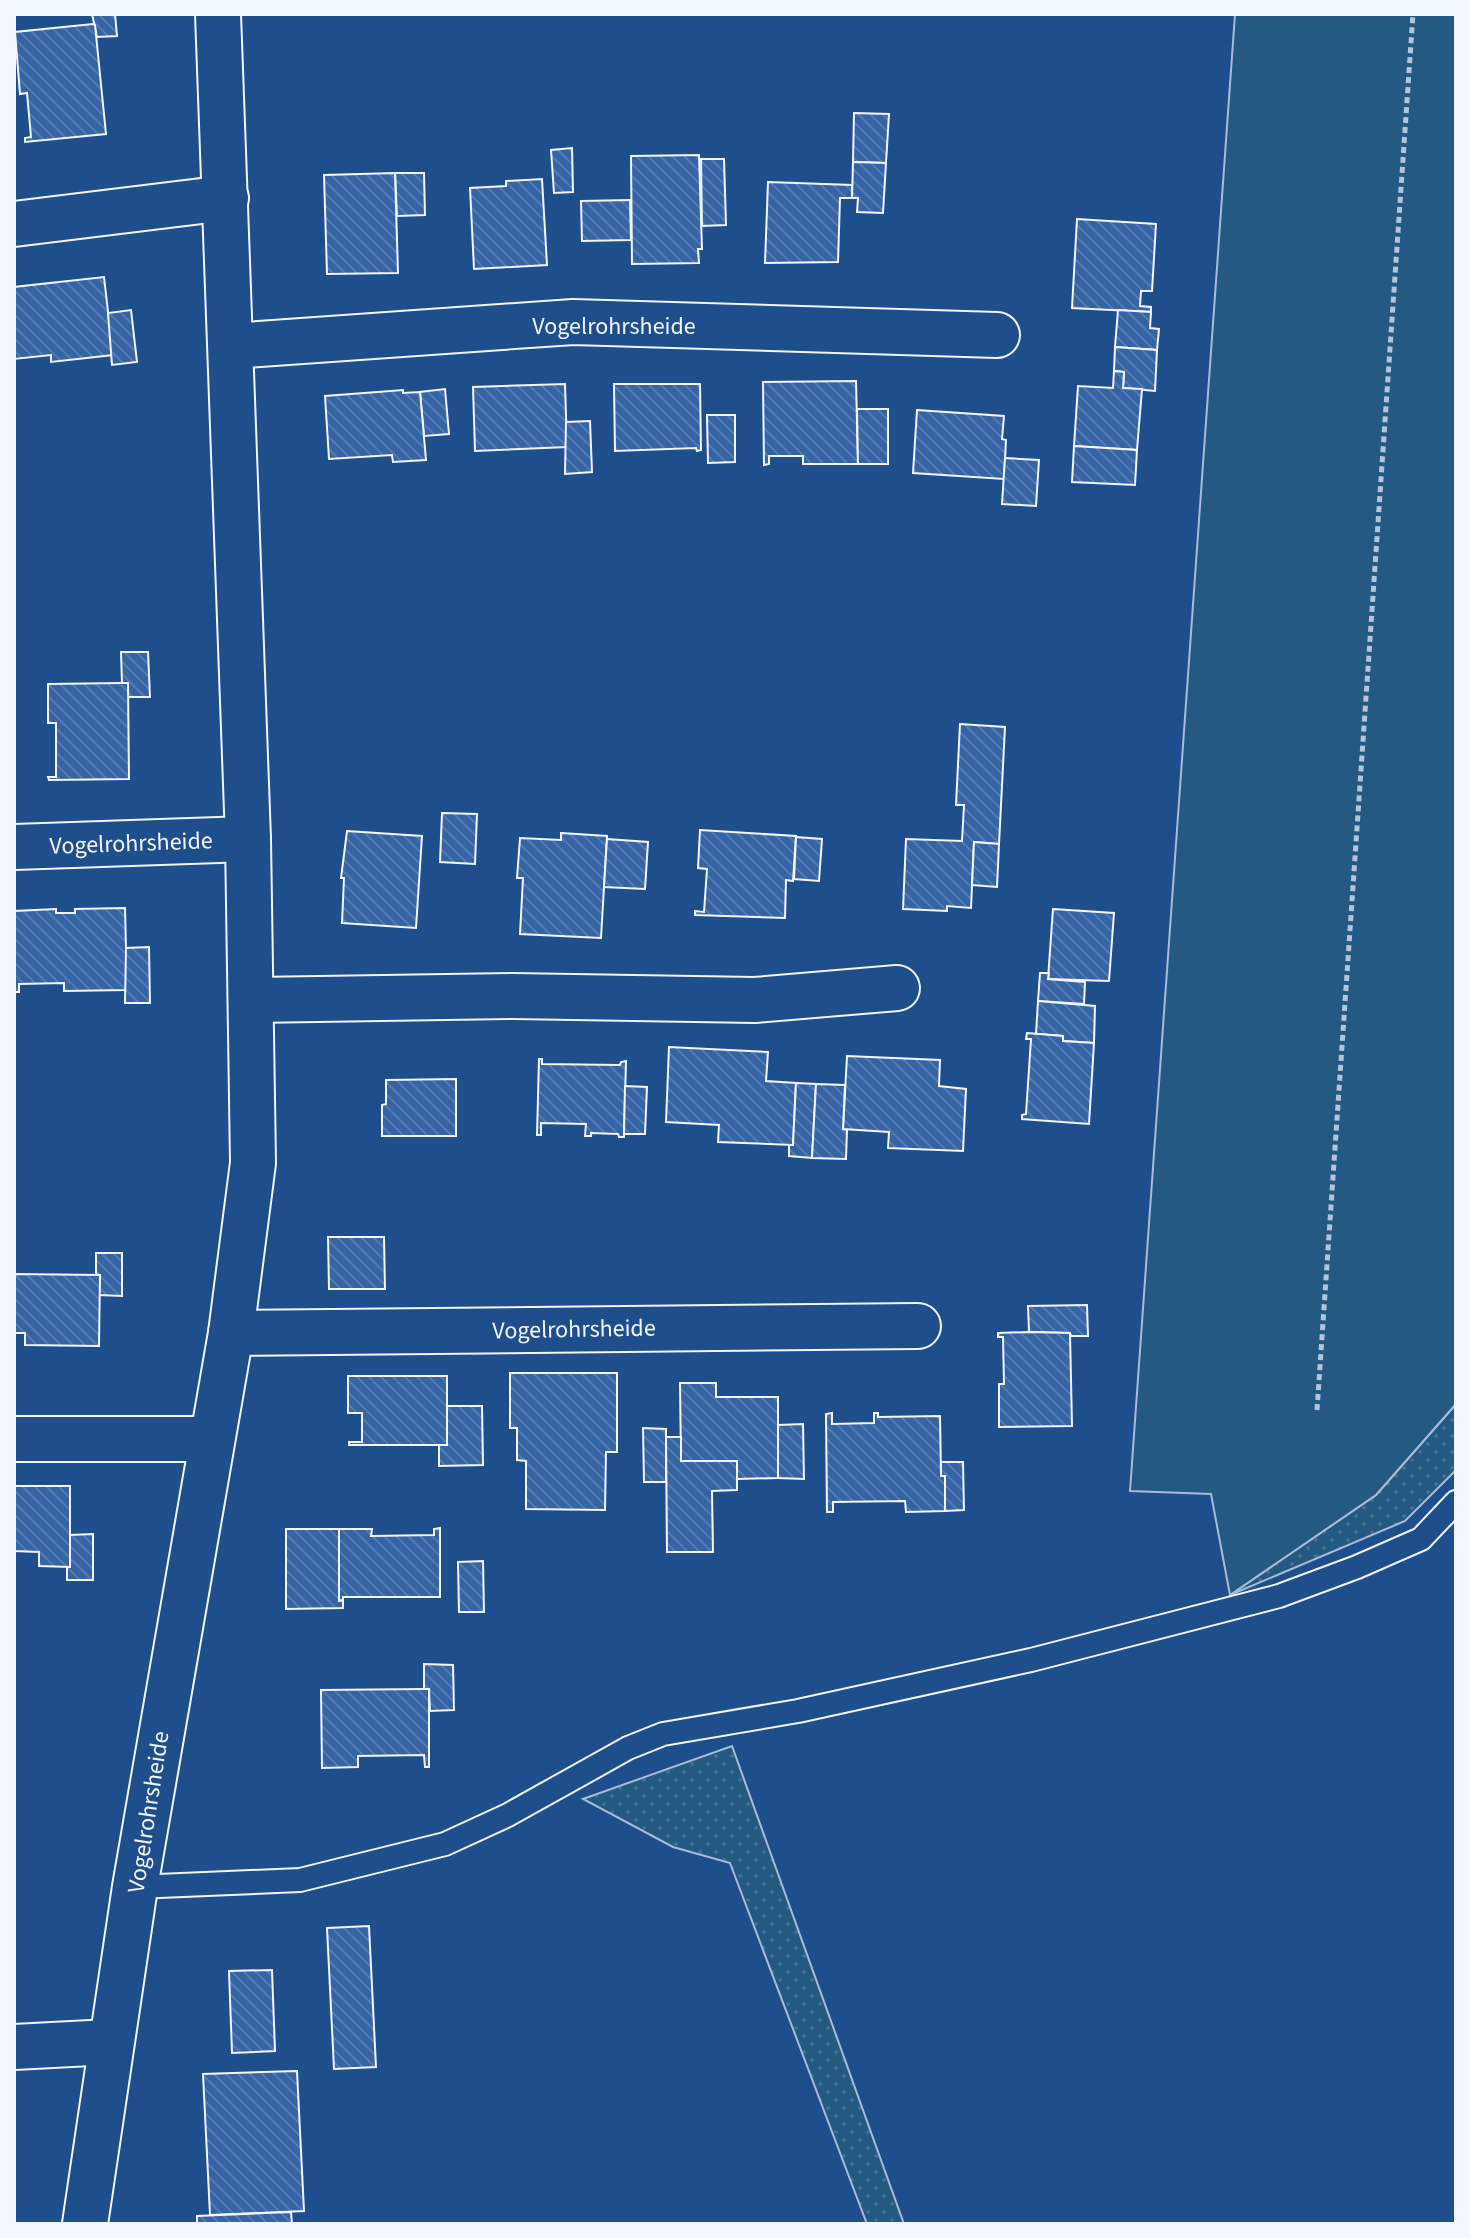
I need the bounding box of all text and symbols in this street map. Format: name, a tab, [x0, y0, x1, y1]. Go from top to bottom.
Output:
street label: Vogelrohrsheide	[532, 309, 696, 344]
street label: Vogelrohrsheide	[49, 823, 213, 864]
street label: Vogelrohrsheide	[492, 1311, 656, 1348]
street label: Vogelrohrsheide	[118, 1729, 179, 1895]

